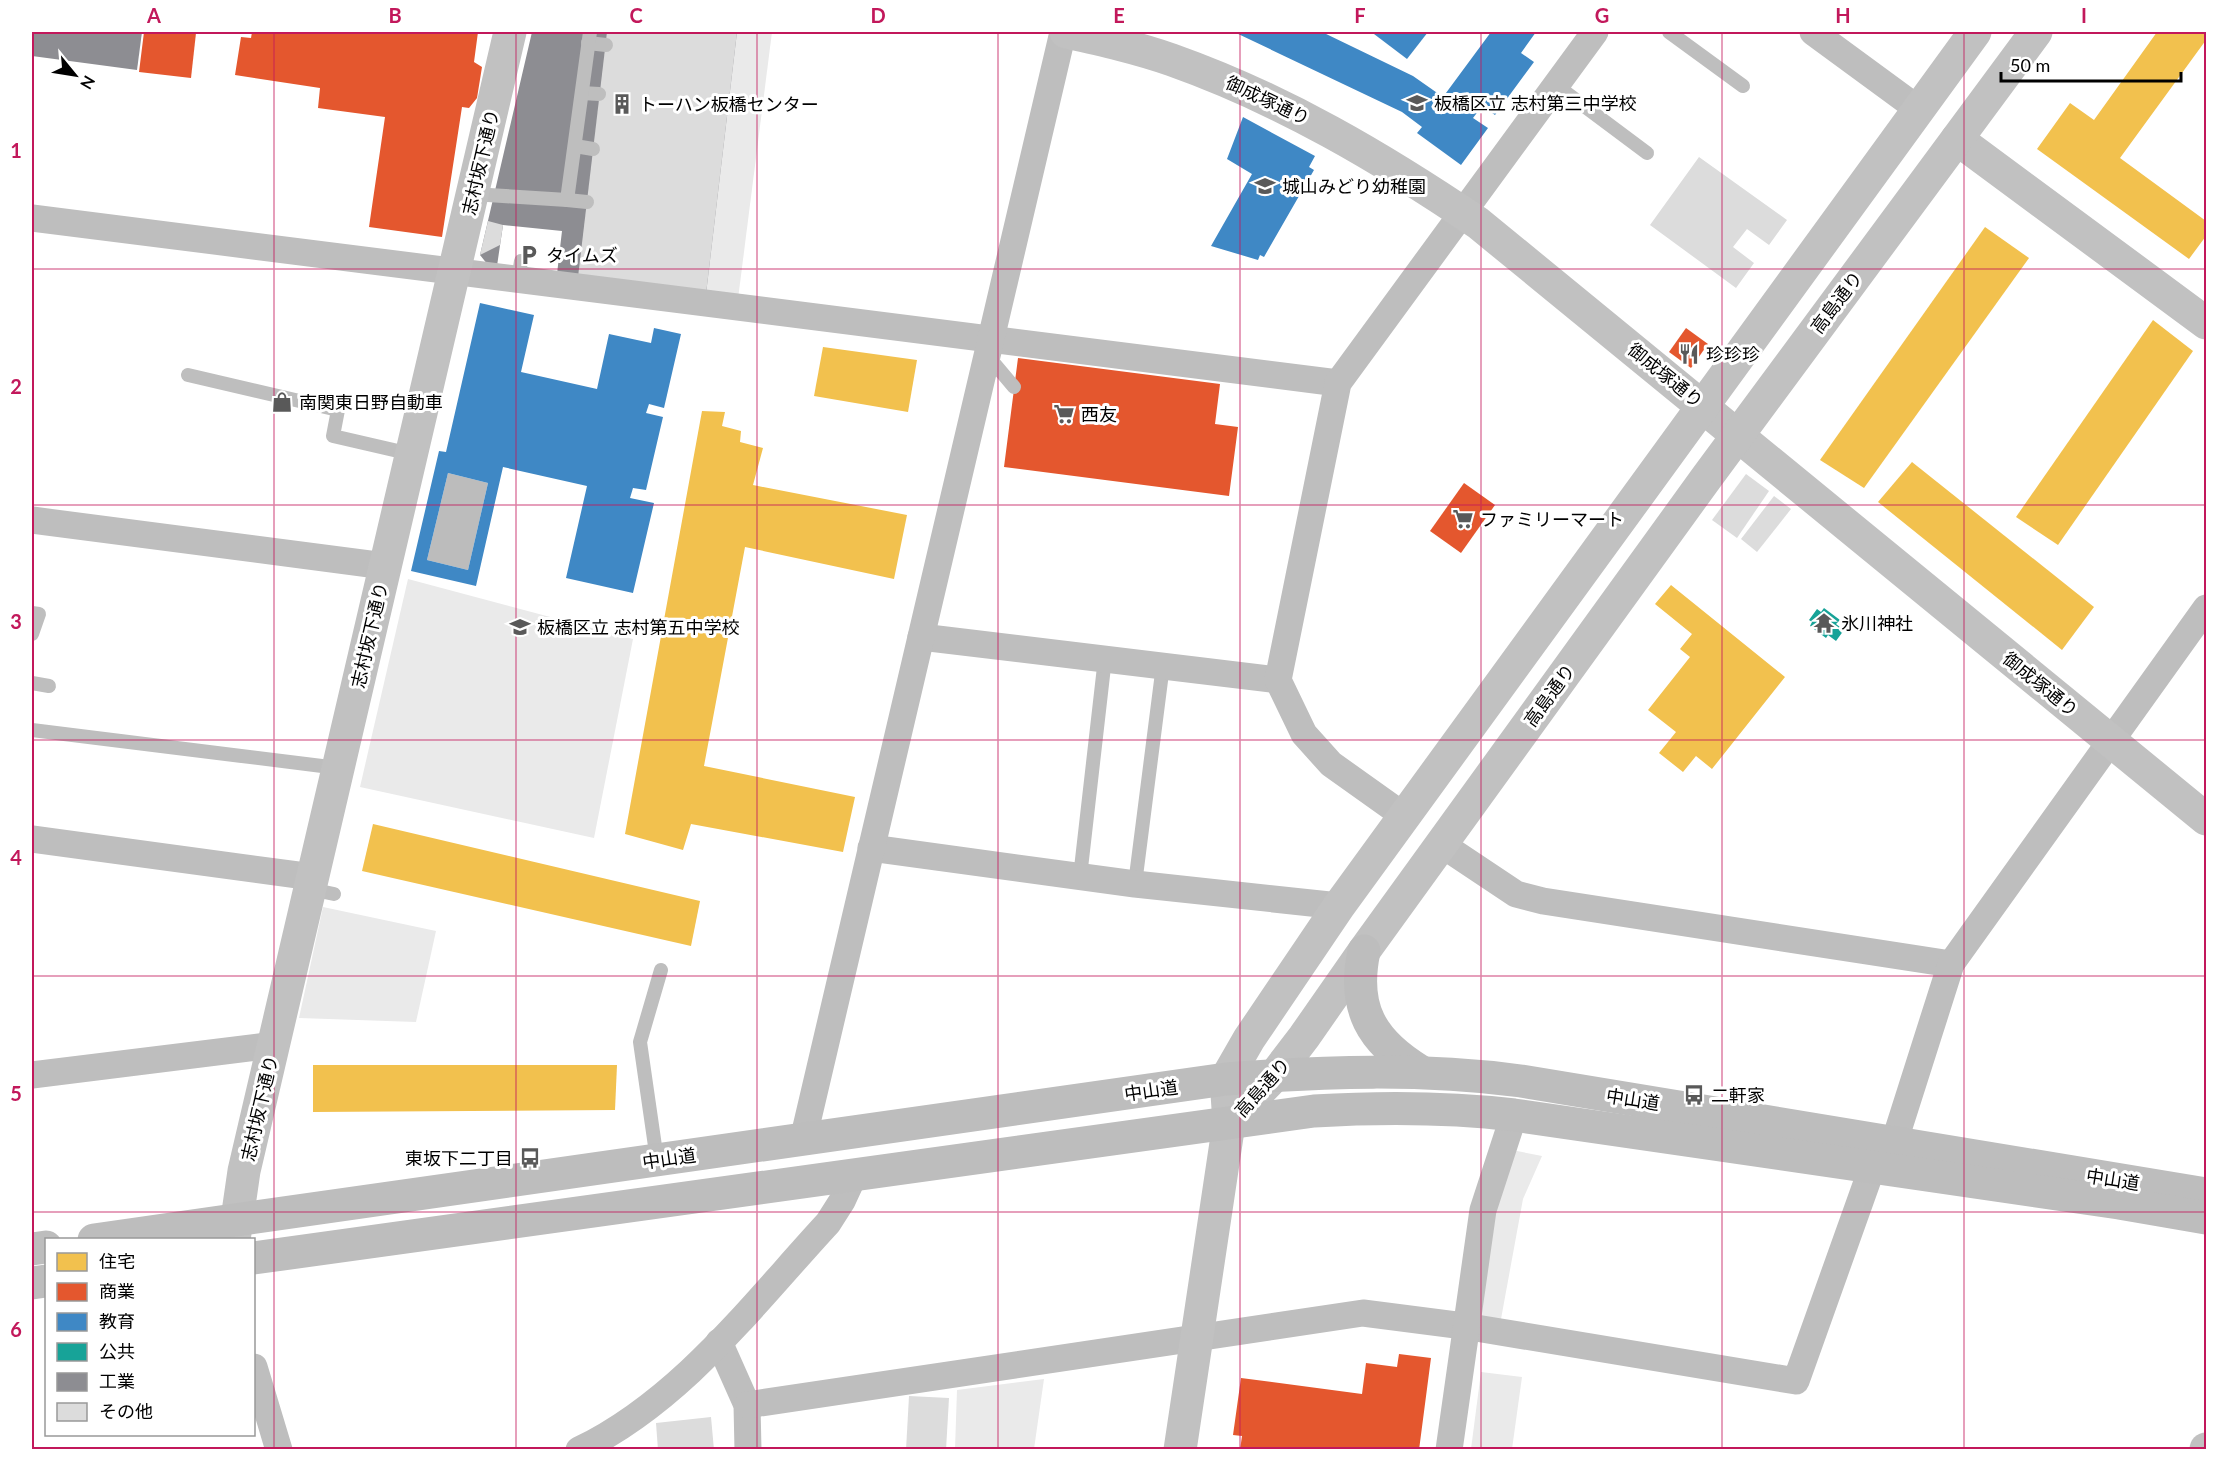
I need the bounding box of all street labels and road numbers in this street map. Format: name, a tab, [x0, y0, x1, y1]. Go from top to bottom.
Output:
street label: 御成塚通り	[1223, 71, 1313, 129]
street label: 志村坂下通り	[457, 107, 503, 217]
street label: 高島通り	[1806, 267, 1866, 337]
street label: 御成塚通り	[1624, 338, 1708, 412]
street label: 志村坂下通り	[346, 580, 392, 690]
street label: 御成塚通り	[1999, 647, 2083, 721]
street label: 高島通り	[1519, 659, 1579, 731]
street label: 志村坂下通り	[236, 1053, 282, 1163]
street label: 高島通り	[1230, 1053, 1294, 1121]
street label: 中山道	[1123, 1075, 1179, 1105]
street label: 中山道	[1605, 1084, 1661, 1114]
street label: 中山道	[641, 1143, 697, 1173]
street label: 中山道	[2085, 1164, 2141, 1194]

